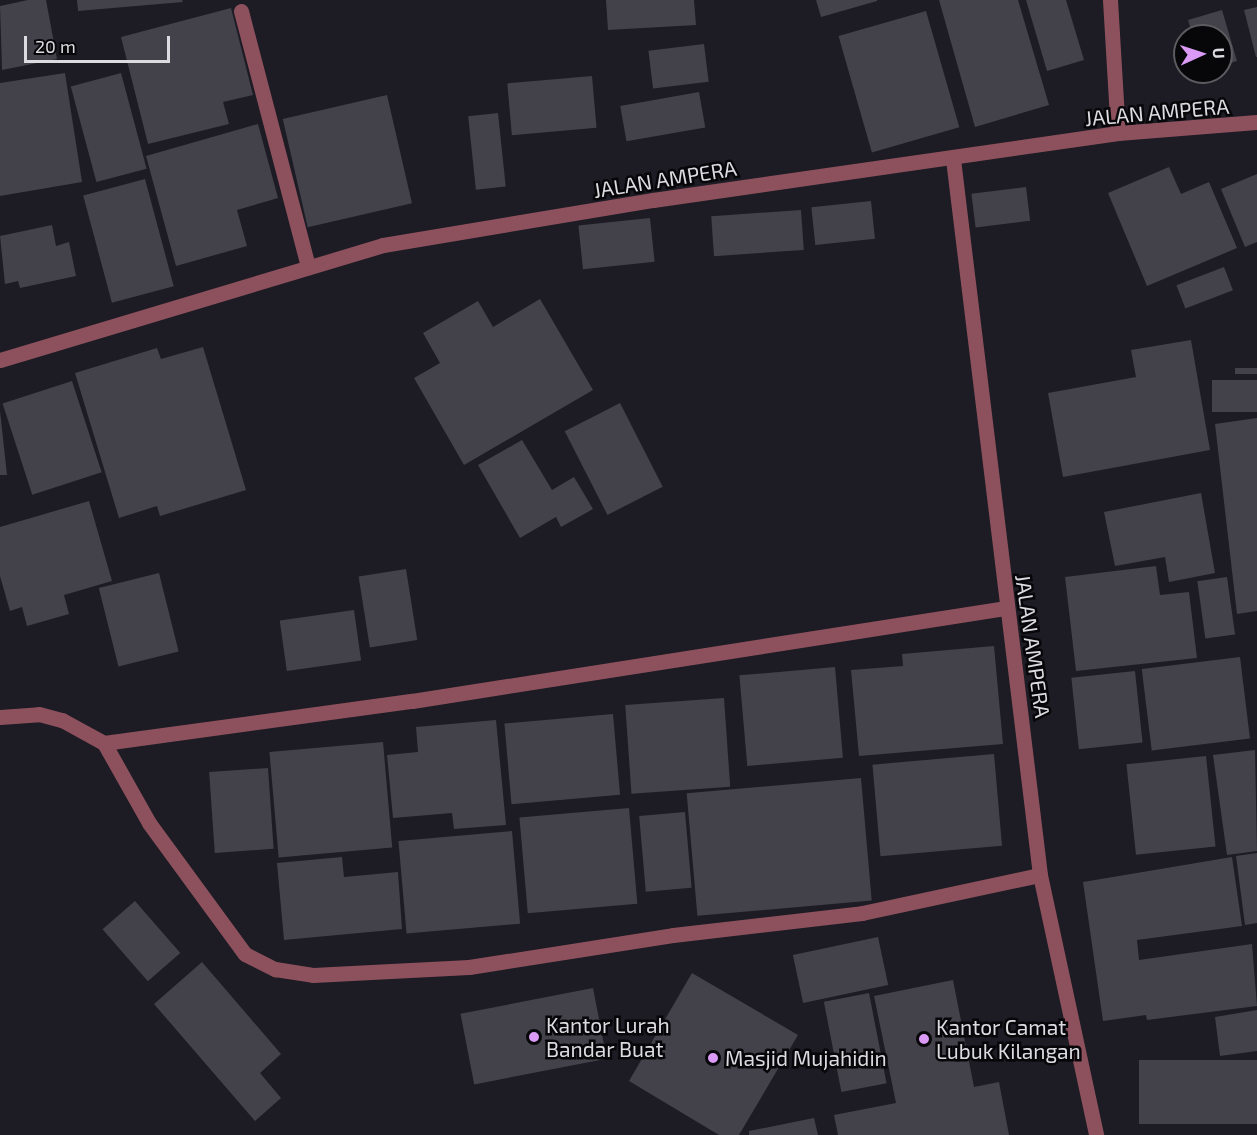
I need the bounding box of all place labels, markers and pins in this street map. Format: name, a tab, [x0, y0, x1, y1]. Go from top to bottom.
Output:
place label: Kantor Lurah Bandar Buat	[546, 1012, 670, 1062]
place label: Kantor Camat Lubuk Kilangan	[936, 1014, 1081, 1064]
marker: Kantor Lurah Bandar Buat	[527, 1030, 541, 1044]
marker: Kantor Camat Lubuk Kilangan	[917, 1032, 931, 1046]
place label: Masjid Mujahidin	[725, 1045, 887, 1071]
marker: Masjid Mujahidin	[706, 1051, 720, 1065]

